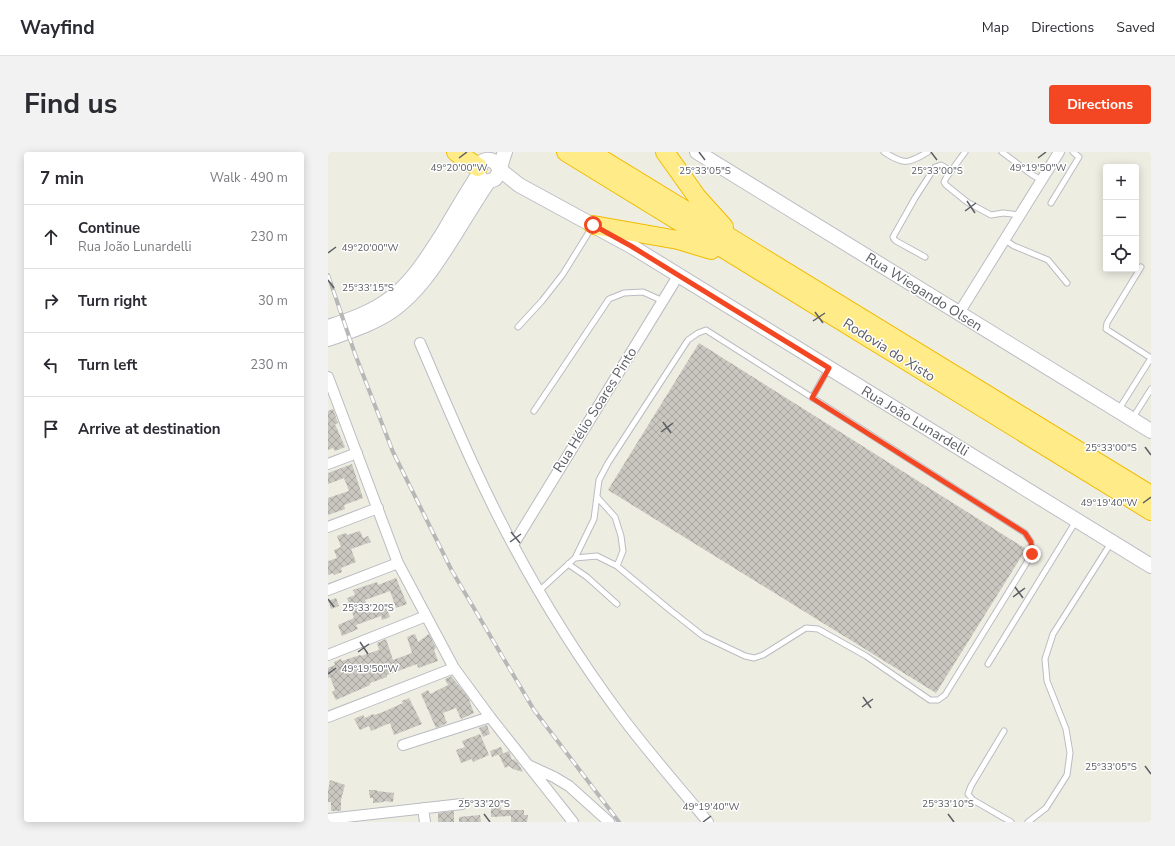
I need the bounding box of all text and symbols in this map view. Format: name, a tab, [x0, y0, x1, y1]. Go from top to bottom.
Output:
text: Wayfind	[20, 15, 95, 41]
text: Map	[982, 18, 1009, 37]
text: Directions	[1031, 18, 1094, 37]
text: Saved	[1116, 18, 1155, 37]
text: Find us	[24, 85, 118, 123]
button: Directions	[1049, 85, 1151, 124]
text: 49°20'00"W	[431, 161, 487, 175]
text: 49°19'50"W	[1010, 161, 1066, 175]
text: 25°33'05"S	[679, 164, 731, 178]
text: 25°33'00"S	[911, 164, 963, 178]
map controls	[1103, 164, 1139, 272]
button: +	[1103, 164, 1139, 200]
text: 7 min	[40, 167, 84, 190]
text: Walk · 490 m	[210, 169, 288, 187]
button: −	[1103, 200, 1139, 236]
route start	[584, 216, 602, 234]
text: Continue	[78, 218, 140, 238]
icon: ahead	[40, 226, 62, 248]
text: 230 m	[250, 228, 288, 246]
button: locate	[1103, 236, 1139, 272]
text: Rua João Lunardelli	[78, 238, 191, 256]
text: 49°20'00"W	[342, 241, 398, 255]
street label: Rua Wiegando Olsen	[862, 248, 986, 336]
text: 25°33'15"S	[342, 281, 394, 295]
icon: right	[40, 290, 62, 312]
text: Turn right	[78, 291, 147, 311]
text: 30 m	[258, 292, 288, 310]
street label: Rodovia do Xisto	[839, 314, 939, 386]
street label: Rua Hélio Soares Pinto	[549, 344, 641, 476]
icon: left	[40, 354, 62, 376]
text: Turn left	[78, 355, 137, 375]
text: 230 m	[250, 356, 288, 374]
street label: Rua João Lunardelli	[858, 381, 972, 461]
icon: arrive	[40, 418, 62, 440]
text: Arrive at destination	[78, 419, 221, 439]
text: 25°33'00"S	[1085, 441, 1137, 455]
text: 49°19'40"W	[1081, 496, 1137, 510]
route end	[1023, 545, 1041, 563]
text: 25°33'20"S	[342, 601, 394, 615]
text: 49°19'50"W	[342, 662, 398, 676]
text: 25°33'05"S	[1085, 760, 1137, 774]
text: 25°33'20"S	[458, 797, 510, 811]
text: 25°33'10"S	[922, 797, 974, 811]
text: 49°19'40"W	[683, 800, 739, 814]

